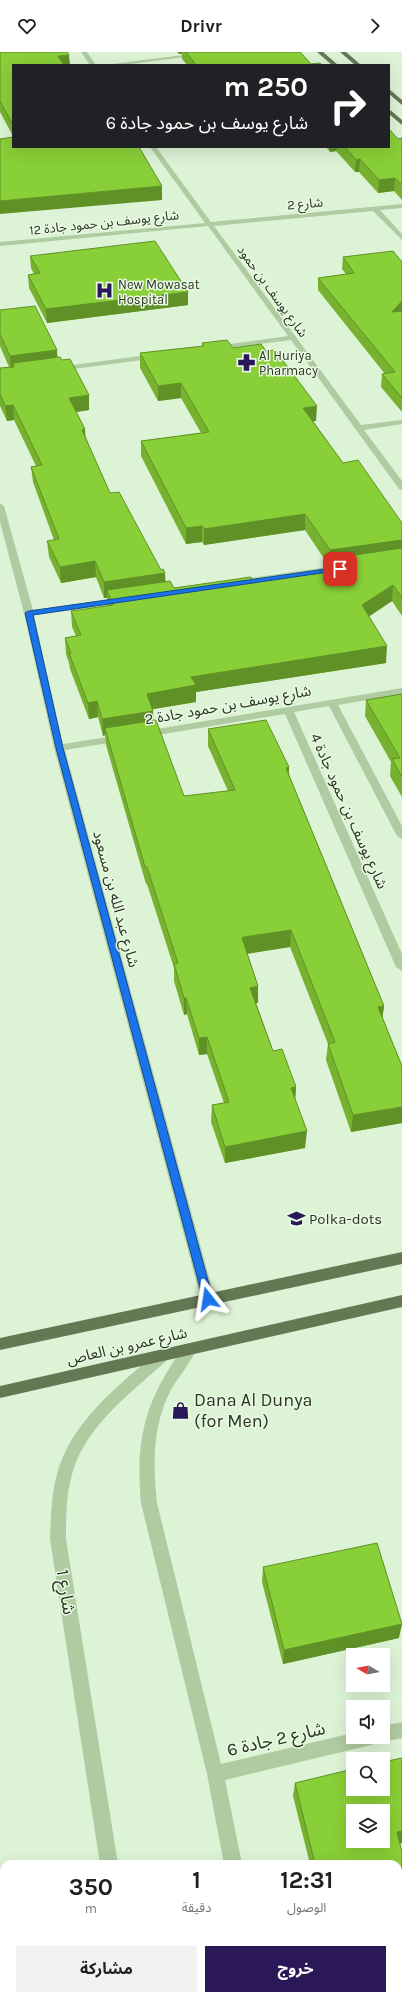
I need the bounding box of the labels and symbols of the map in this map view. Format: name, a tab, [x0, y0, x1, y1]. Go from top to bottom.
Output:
street label: شارع 2	[286, 194, 324, 216]
street label: شارع يوسف بن حمود جادة 12	[28, 207, 180, 241]
street label: شارع يوسف بن حمود	[232, 243, 311, 342]
place label: New Mowasat Hospital	[118, 277, 200, 307]
hospital icon: New Mowasat Hospital	[95, 281, 115, 301]
place label: Al Huriya Pharmacy	[259, 348, 318, 378]
pharmacy icon: Al Huriya Pharmacy	[236, 352, 256, 372]
pin	[323, 552, 357, 586]
street label: شارع يوسف بن حمود جادة 2	[143, 681, 313, 731]
street label: شارع يوسف بن حمود جادة 4	[304, 730, 392, 893]
street label: شارع عبد الله بن مسعود	[86, 829, 143, 970]
school or university icon: Polka-dots	[286, 1209, 306, 1229]
place label: Polka-dots	[309, 1210, 382, 1228]
position arrow	[187, 1278, 229, 1320]
street label: شارع عمرو بن العاص	[65, 1323, 190, 1372]
place label: Dana Al Dunya (for Men)	[194, 1389, 312, 1432]
shop icon: Dana Al Dunya (for Men)	[171, 1400, 191, 1420]
street label: شارع 1	[49, 1568, 80, 1617]
north arrow	[346, 1648, 390, 1692]
street label: شارع 2 جادة 6	[225, 1717, 328, 1764]

